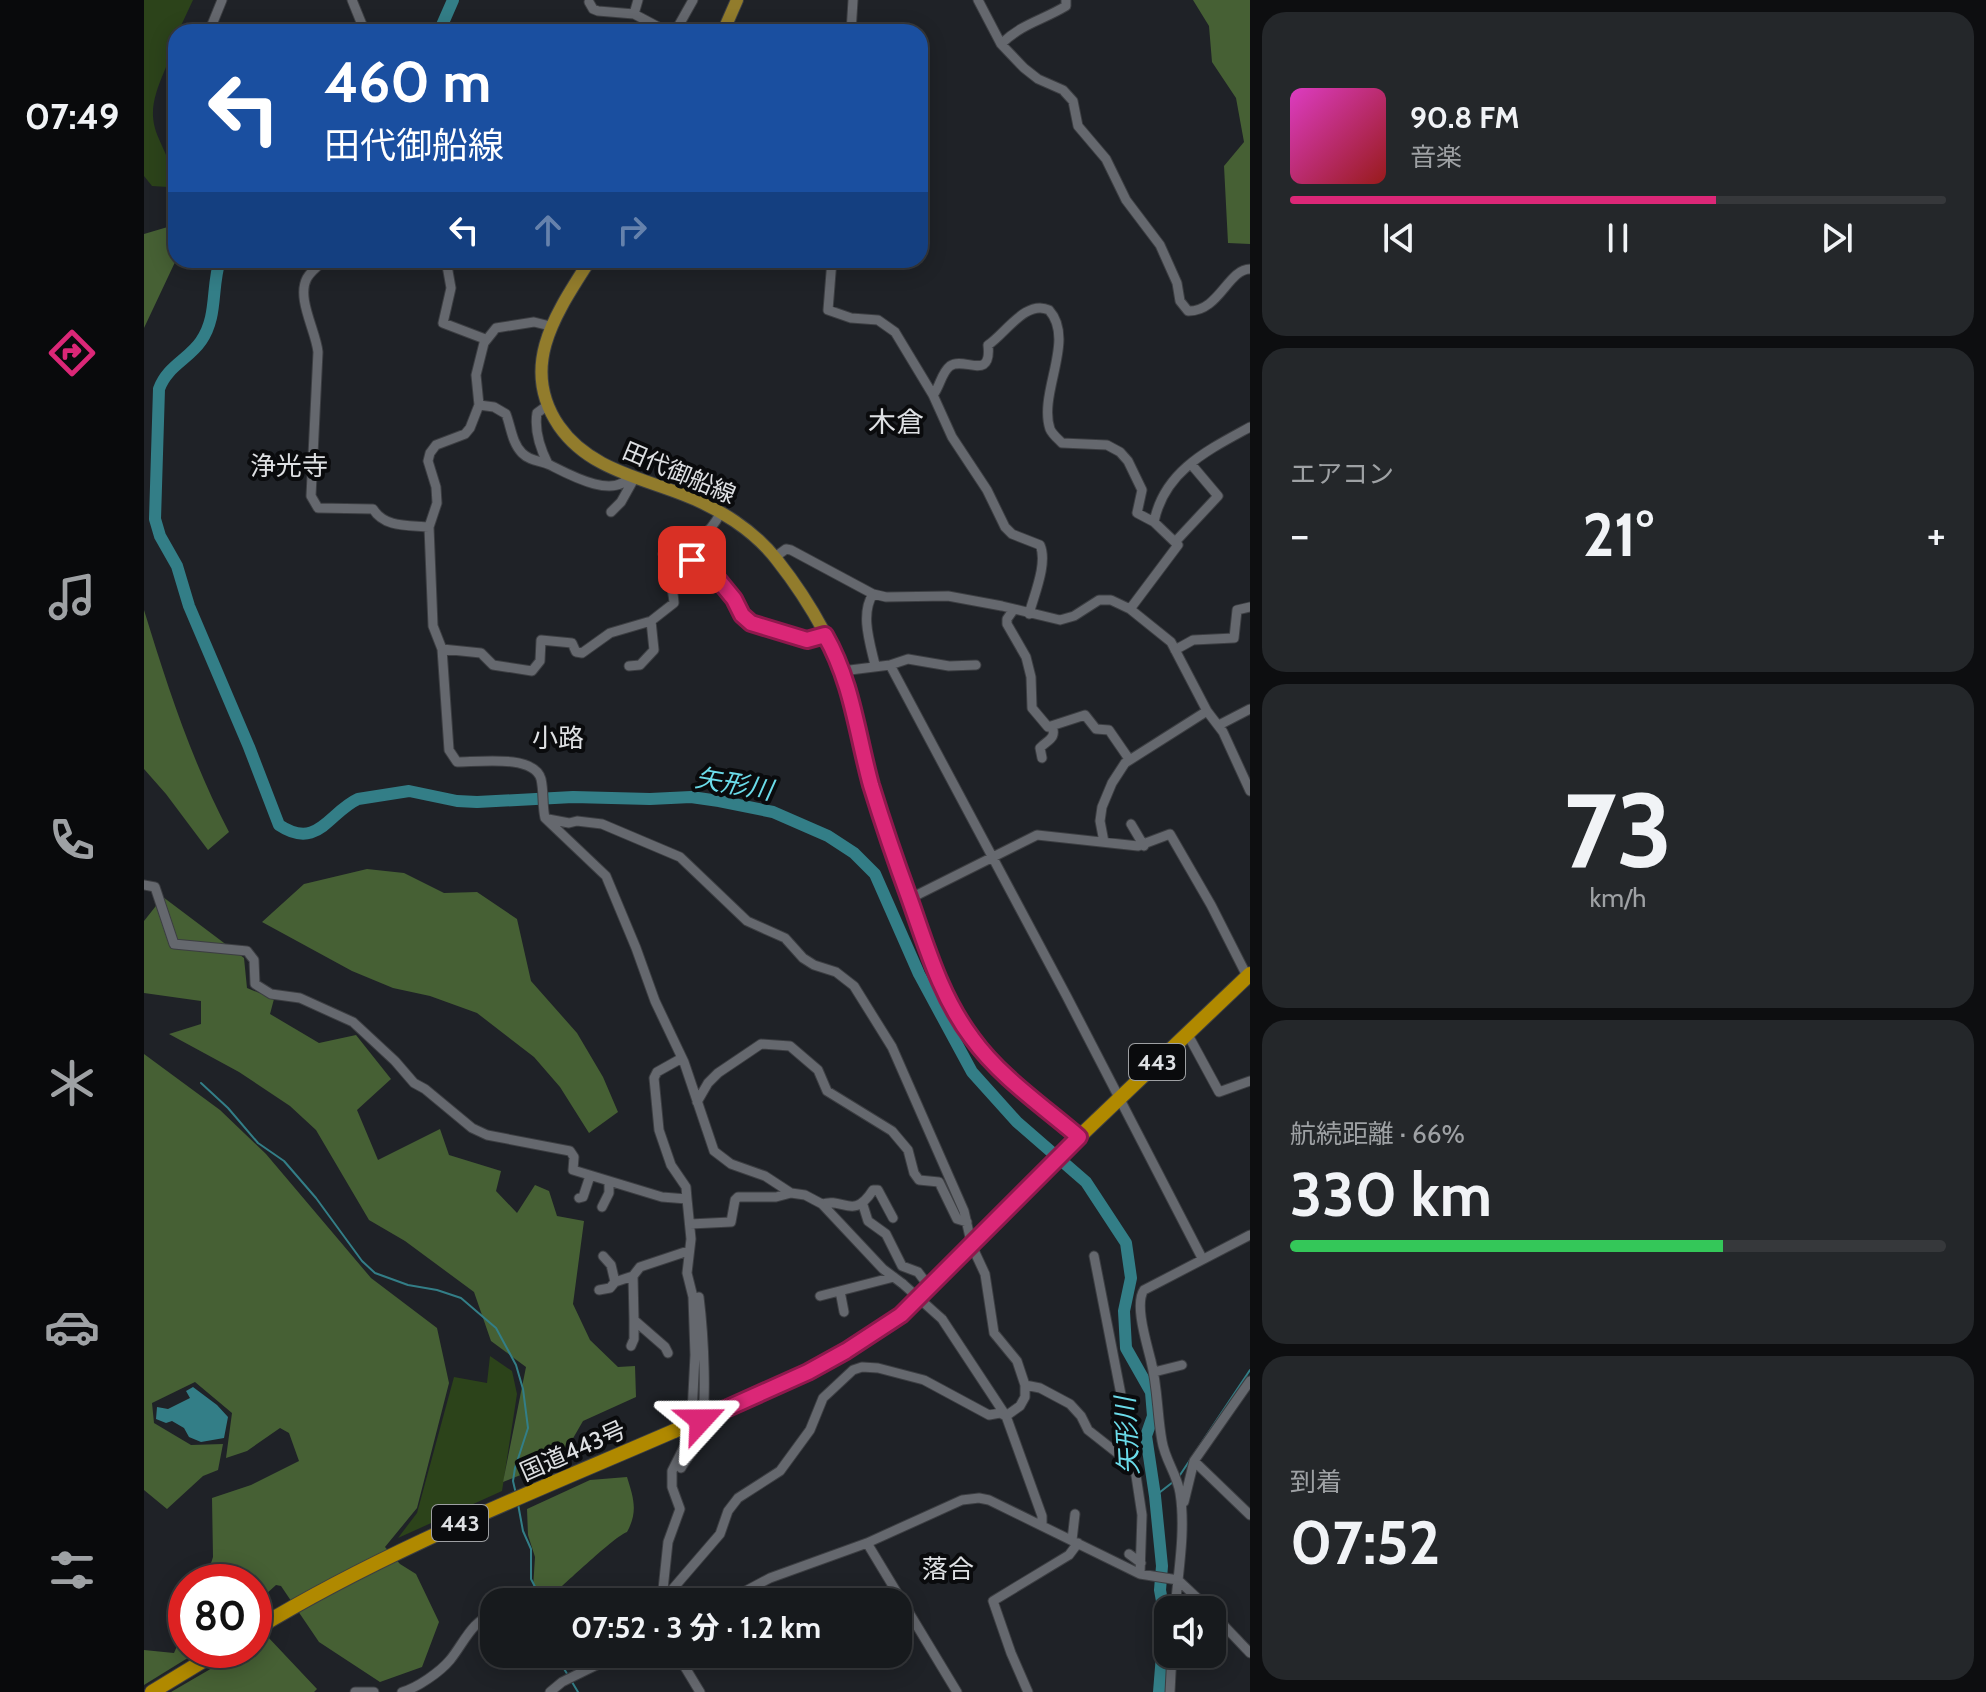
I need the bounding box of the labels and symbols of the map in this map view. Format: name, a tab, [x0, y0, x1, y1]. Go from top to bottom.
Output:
district label: 木倉	[868, 405, 924, 439]
street label: 田代御船線	[618, 436, 740, 509]
district label: 浄光寺	[250, 450, 328, 482]
pin	[658, 526, 726, 594]
district label: 小路	[532, 722, 584, 754]
water label: 矢形川	[693, 761, 778, 807]
road number: 443	[1129, 1044, 1185, 1080]
position arrow	[659, 1378, 743, 1462]
water label: 矢形川	[1109, 1393, 1145, 1476]
street label: 国道443号	[515, 1414, 630, 1487]
road number: 443	[432, 1505, 488, 1541]
district label: 落合	[922, 1553, 974, 1585]
speed limit sign: 80	[168, 1564, 272, 1668]

